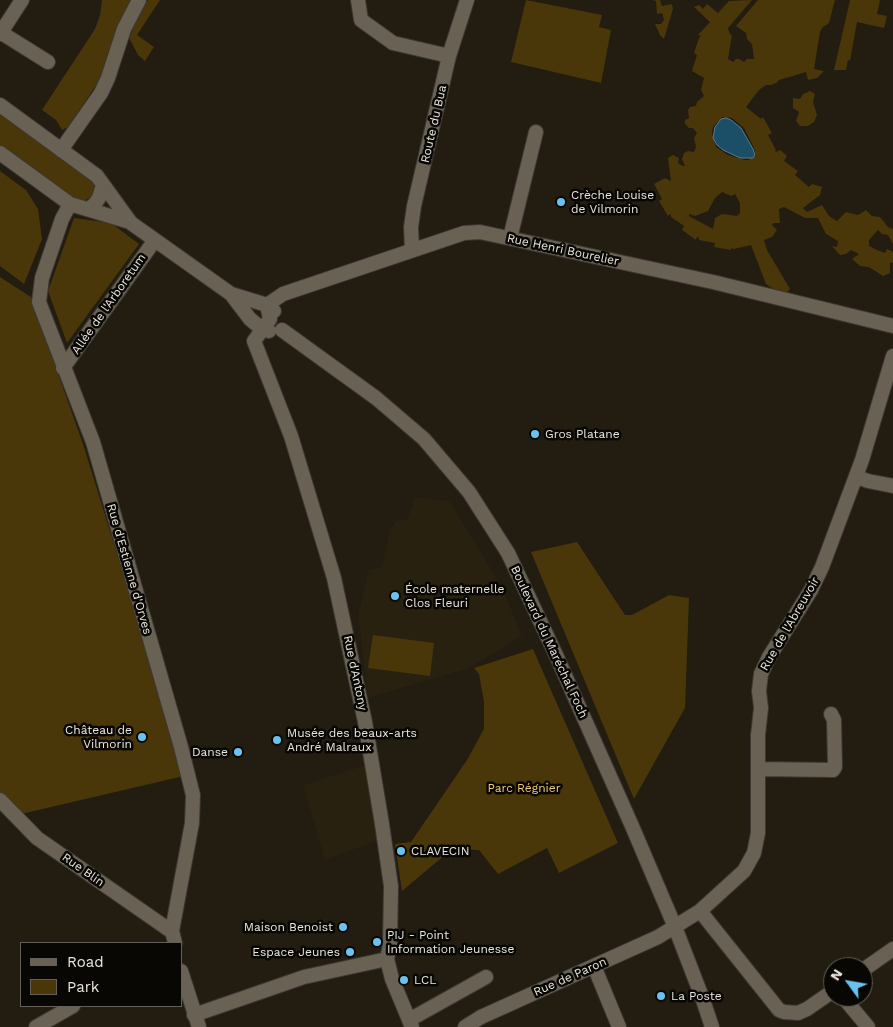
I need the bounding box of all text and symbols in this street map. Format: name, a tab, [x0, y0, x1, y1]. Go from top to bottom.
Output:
street label: Route du Bua	[418, 84, 450, 164]
place label: Crèche Louise de Vilmorin	[571, 188, 654, 216]
marker: Crèche Louise de Vilmorin	[555, 196, 567, 208]
street label: Rue Henri Bourelier	[506, 231, 620, 269]
street label: Allée de l'Arboretum	[69, 251, 149, 357]
place label: Gros Platane	[545, 427, 620, 441]
marker: Gros Platane	[529, 428, 541, 440]
street label: Rue d'Estienne d'Orves	[103, 502, 155, 636]
street label: Boulevard du Maréchal Foch	[507, 564, 591, 720]
street label: Rue de l'Abreuvoir	[757, 575, 823, 673]
place label: École maternelle Clos Fleuri	[405, 582, 504, 610]
marker: École maternelle Clos Fleuri	[389, 590, 401, 602]
street label: Rue d'Antony	[340, 634, 370, 712]
place label: Château de Vilmorin	[65, 723, 132, 751]
place label: Musée des beaux-arts André Malraux	[287, 726, 417, 754]
marker: Château de Vilmorin	[136, 731, 148, 743]
marker: Musée des beaux-arts André Malraux	[271, 734, 283, 746]
place label: Danse	[192, 745, 228, 759]
marker: Danse	[232, 746, 244, 758]
park label: Parc Régnier	[487, 781, 561, 795]
place label: CLAVECIN	[411, 844, 469, 858]
marker: CLAVECIN	[395, 845, 407, 857]
street label: Rue Blin	[59, 850, 107, 890]
place label: Maison Benoist	[244, 920, 333, 934]
marker: Maison Benoist	[337, 921, 349, 933]
place label: PIJ - Point Information Jeunesse	[387, 928, 514, 956]
marker: PIJ - Point Information Jeunesse	[371, 936, 383, 948]
legend	[20, 942, 182, 1007]
place label: Espace Jeunes	[252, 945, 340, 959]
marker: Espace Jeunes	[344, 946, 356, 958]
text: Road	[67, 953, 104, 971]
street label: Rue de Paron	[531, 955, 609, 999]
north arrow	[823, 957, 873, 1007]
text: N	[827, 966, 846, 983]
place label: LCL	[414, 973, 436, 987]
marker: LCL	[398, 974, 410, 986]
text: Park	[67, 978, 99, 996]
place label: La Poste	[671, 989, 722, 1003]
marker: La Poste	[655, 990, 667, 1002]

